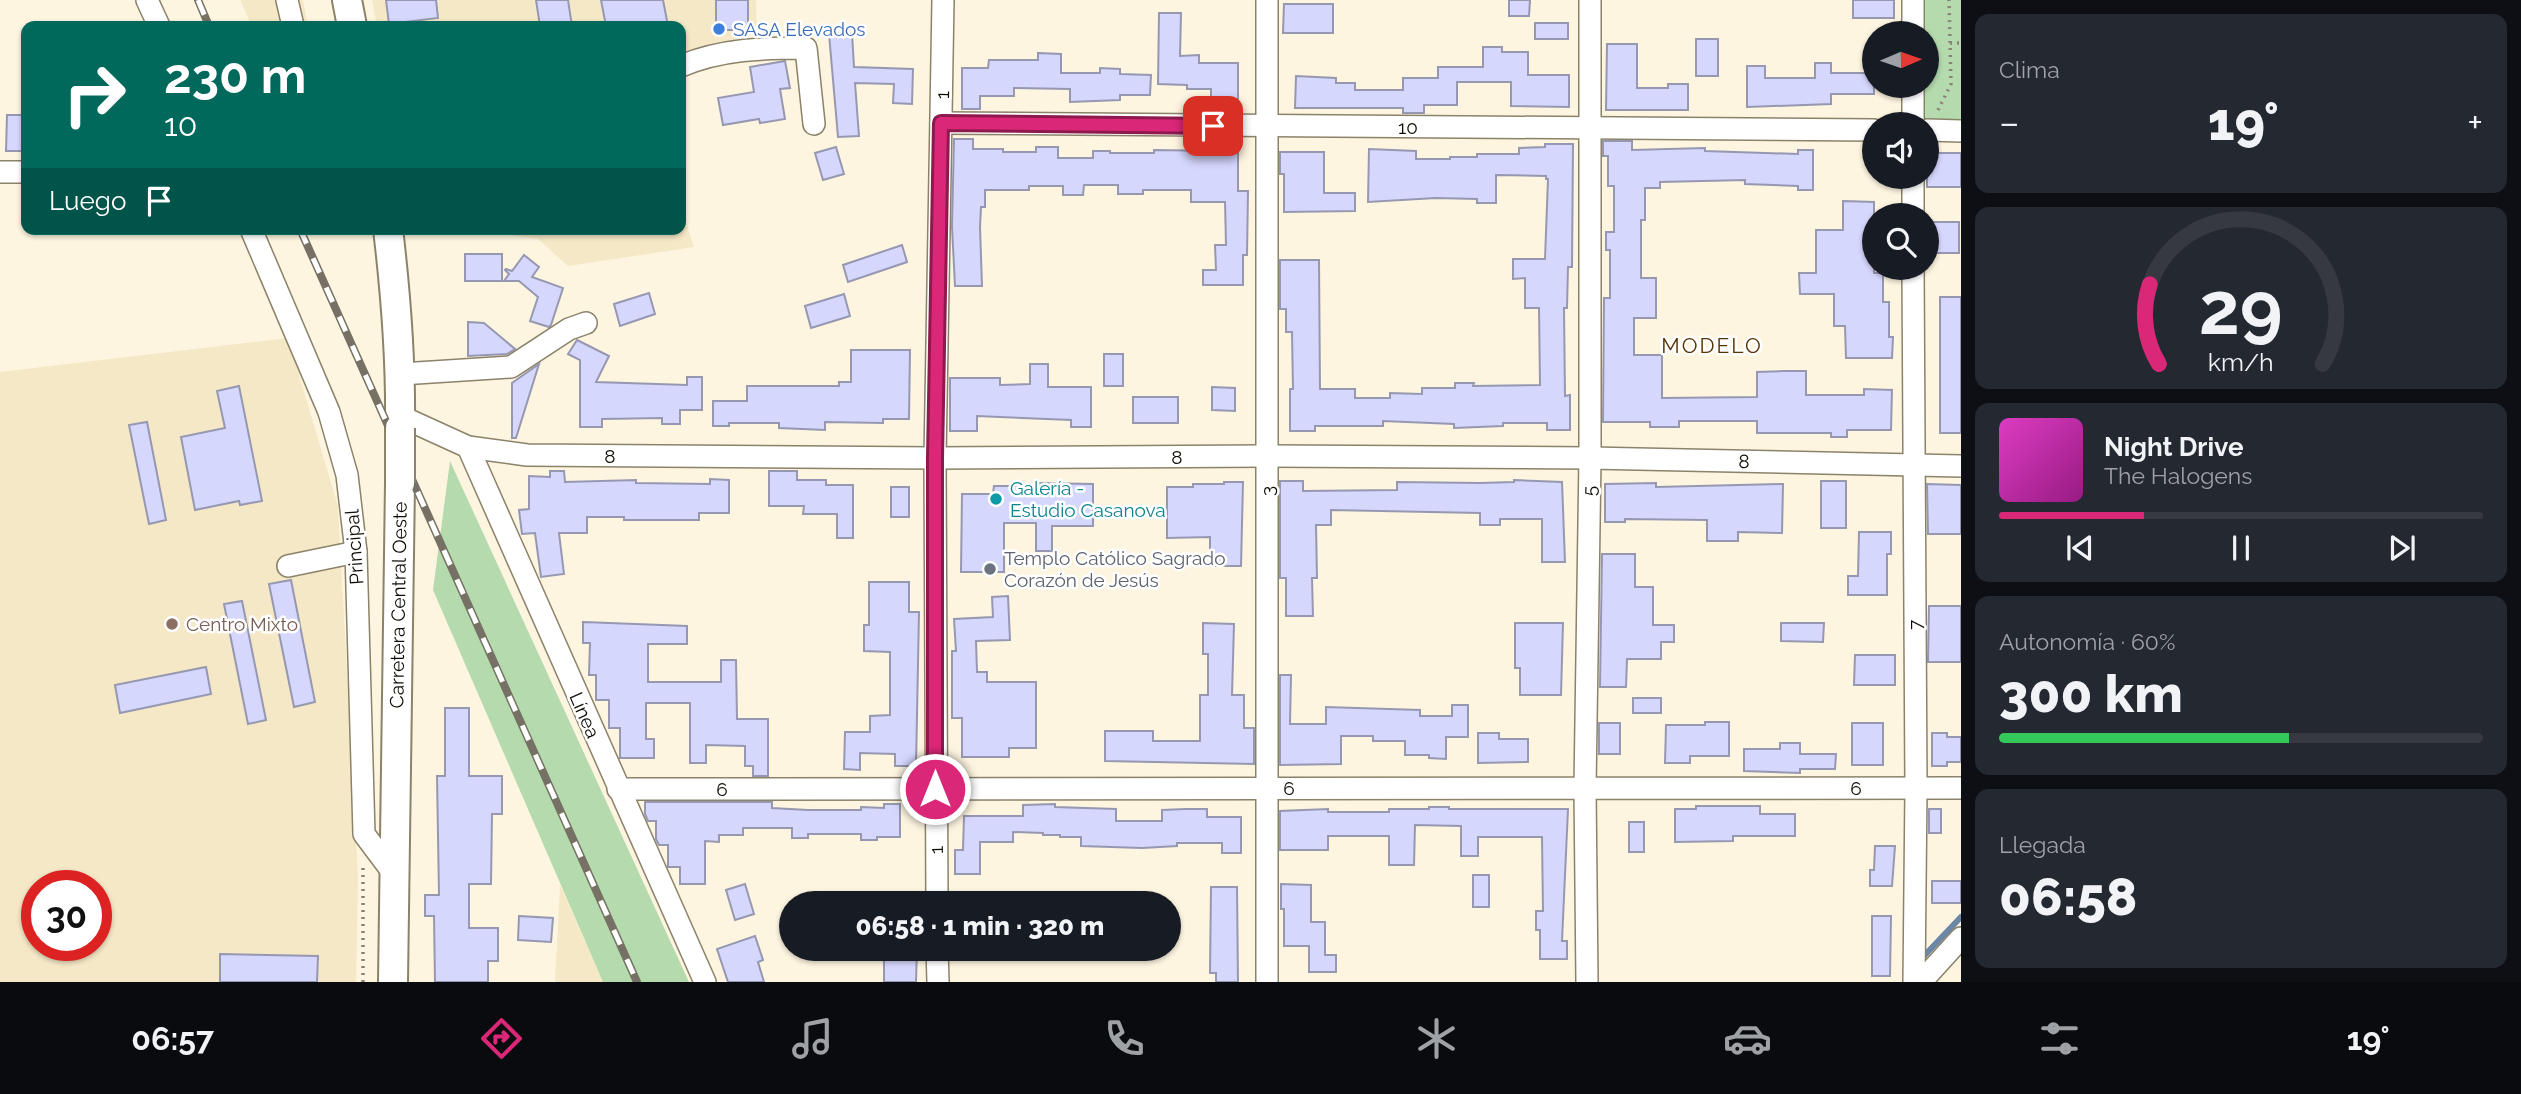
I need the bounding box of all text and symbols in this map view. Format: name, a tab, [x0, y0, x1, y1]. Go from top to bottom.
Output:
place label: SASA Elevados	[733, 18, 865, 40]
marker: SASA Elevados	[711, 21, 727, 37]
north arrow	[1862, 21, 1939, 98]
map controls	[1862, 21, 1939, 280]
text: 230 m	[164, 47, 306, 104]
icon: right	[49, 49, 140, 140]
text: Clima	[1999, 56, 2060, 83]
street label: 1	[931, 91, 953, 99]
text: 19°	[2208, 91, 2279, 152]
pin	[1183, 96, 1243, 156]
text: −	[1999, 100, 2019, 145]
text: +	[2467, 100, 2483, 145]
text: 10	[164, 106, 197, 143]
icon: arrive	[1194, 107, 1232, 145]
button: sound	[1862, 112, 1939, 189]
street label: 10	[1398, 116, 1418, 138]
icon: arrive	[140, 182, 178, 220]
text: Luego	[49, 186, 126, 216]
button: search	[1862, 203, 1939, 280]
text: 29	[2199, 266, 2283, 351]
district label: MODELO	[1661, 333, 1763, 358]
text: km/h	[2208, 347, 2274, 377]
text: Night Drive	[2104, 432, 2243, 462]
street label: 8	[604, 445, 616, 467]
street label: 8	[1171, 446, 1183, 468]
street label: 8	[1738, 450, 1750, 472]
text: The Halogens	[2104, 462, 2252, 489]
place label: Galería - Estudio Casanova	[1010, 477, 1166, 521]
street label: 3	[1256, 486, 1278, 496]
street label: 5	[1578, 486, 1600, 496]
marker: Galería - Estudio Casanova	[988, 491, 1004, 507]
street label: Carretera Central Oeste	[385, 502, 411, 708]
street label: Principal	[340, 508, 368, 585]
icon: previous	[2061, 529, 2099, 567]
icon: pause	[2222, 529, 2260, 567]
icon: next	[2383, 529, 2421, 567]
place label: Templo Católico Sagrado Corazón de Jesús	[1004, 547, 1225, 591]
marker: Templo Católico Sagrado Corazón de Jesús	[982, 561, 998, 577]
place label: Centro Mixto	[186, 613, 298, 635]
marker: Centro Mixto	[164, 616, 180, 632]
street label: 7	[1904, 620, 1926, 630]
text: Autonomía · 60%	[1999, 628, 2175, 655]
text: 300 km	[1999, 663, 2183, 724]
street label: Línea	[565, 689, 605, 741]
position arrow	[898, 752, 972, 826]
street label: 6	[1283, 777, 1295, 799]
street label: 6	[1850, 777, 1862, 799]
street label: 6	[716, 778, 728, 800]
text: Llegada	[1999, 831, 2086, 858]
street label: 1	[925, 846, 947, 854]
text: 06:58	[1999, 866, 2137, 927]
speed limit sign: 30	[21, 870, 112, 961]
text: 06:58 · 1 min · 320 m	[856, 911, 1104, 941]
icon: directions	[477, 1014, 526, 1063]
icon: music	[788, 1014, 837, 1063]
icon: phone	[1100, 1014, 1149, 1063]
icon: climate	[1412, 1014, 1461, 1063]
icon: car	[1723, 1014, 1772, 1063]
icon: filters	[2035, 1014, 2084, 1063]
text: 06:57	[131, 1020, 214, 1057]
text: 19°	[2347, 1020, 2390, 1057]

